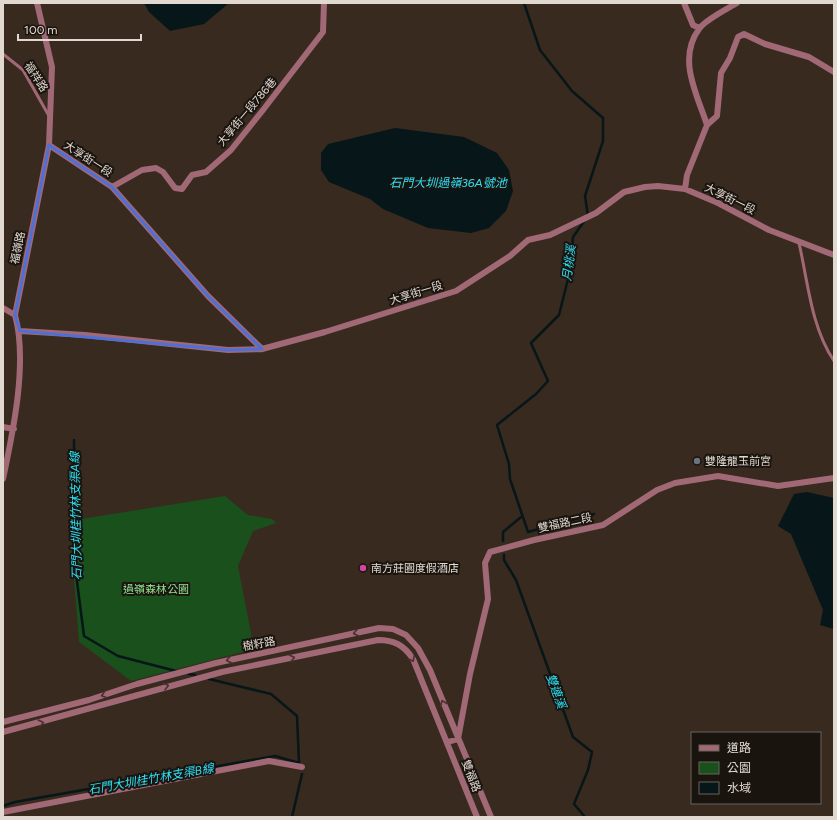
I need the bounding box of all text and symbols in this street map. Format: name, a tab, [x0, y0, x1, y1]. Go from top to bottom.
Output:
scale bar	[18, 16, 141, 42]
text: 100 m	[24, 23, 58, 37]
street label: 福祥路	[22, 60, 50, 94]
street label: 大享街一段786巷	[215, 75, 279, 149]
street label: 大享街一段	[61, 139, 115, 179]
water label: 石門大圳過嶺36A號池	[389, 176, 509, 190]
street label: 大享街一段	[702, 181, 758, 217]
street label: 福嶺路	[8, 231, 28, 265]
water label: 月桃溪	[560, 242, 579, 282]
street label: 大享街一段	[388, 279, 444, 307]
water label: 石門大圳桂竹林支渠A線	[68, 450, 84, 580]
place label: 雙隆龍玉前宮	[705, 455, 771, 468]
marker: 雙隆龍玉前宮	[692, 456, 702, 466]
street label: 雙福路二段	[537, 511, 593, 535]
place label: 南方莊園度假酒店	[371, 562, 459, 575]
marker: 南方莊園度假酒店	[358, 563, 368, 573]
park label: 過嶺森林公園	[123, 583, 189, 596]
one-way arrow	[353, 629, 359, 637]
street label: 樹籽路	[242, 634, 276, 654]
one-way arrow	[289, 654, 295, 662]
one-way arrow	[407, 655, 415, 663]
one-way arrow	[226, 656, 232, 664]
water label: 雙連溪	[543, 672, 569, 712]
one-way arrow	[162, 683, 169, 691]
one-way arrow	[101, 690, 108, 699]
one-way arrow	[440, 699, 448, 706]
one-way arrow	[38, 719, 44, 727]
legend	[691, 732, 821, 804]
text: 道路	[727, 741, 751, 755]
street label: 雙福路	[459, 758, 483, 794]
water label: 石門大圳桂竹林支渠B線	[87, 761, 217, 797]
text: 公園	[727, 761, 751, 775]
text: 水域	[727, 781, 751, 795]

